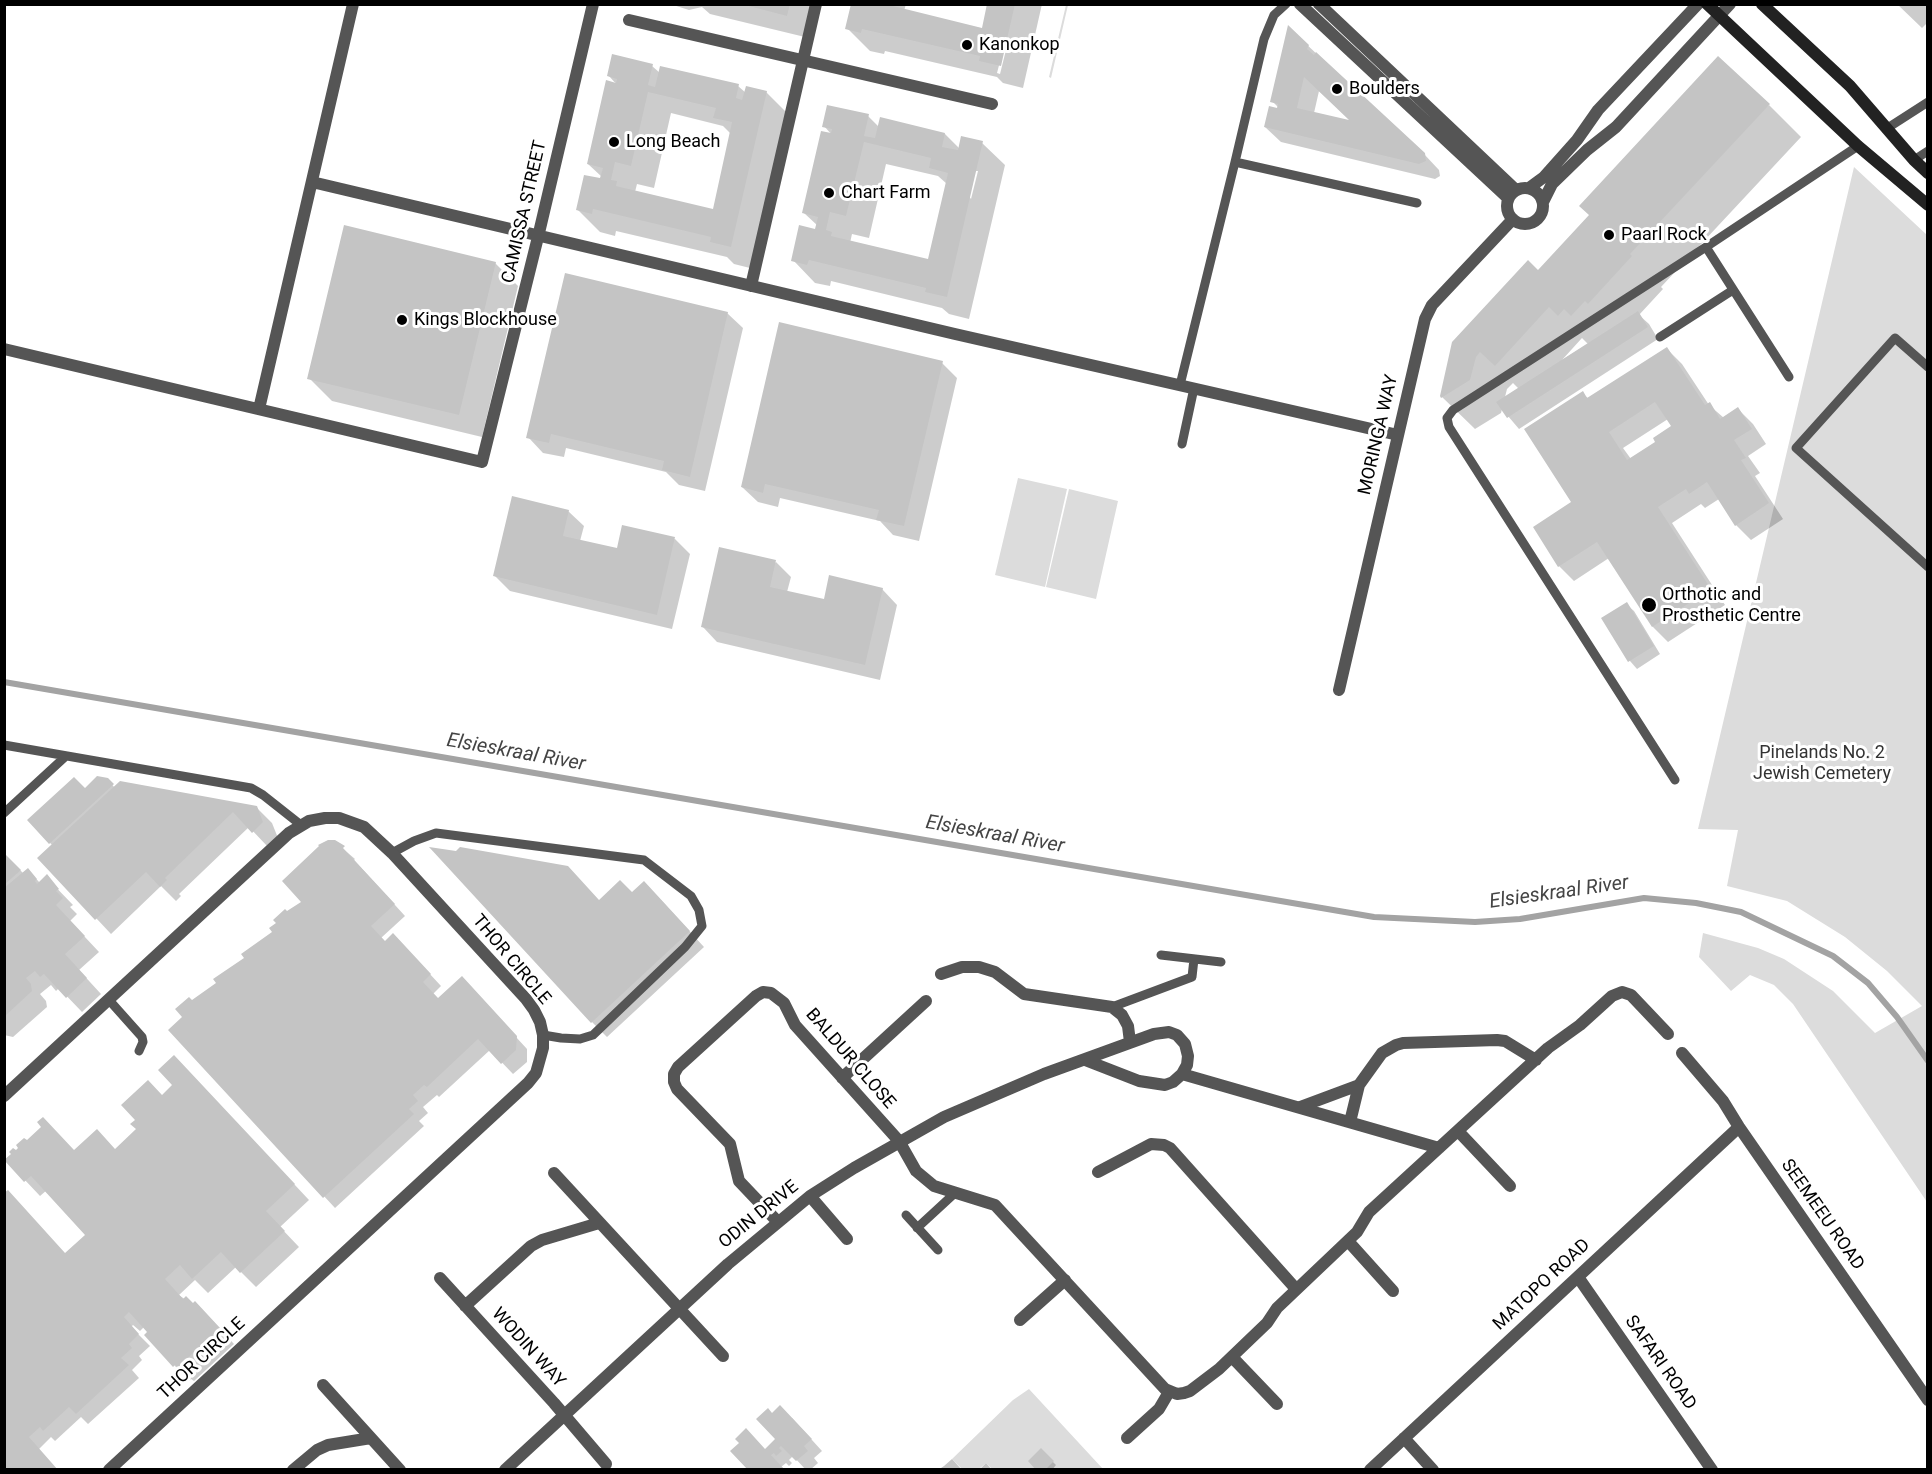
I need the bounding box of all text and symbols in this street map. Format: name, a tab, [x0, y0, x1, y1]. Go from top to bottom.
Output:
place label: Kanonkop	[979, 34, 1060, 56]
marker: Kanonkop	[960, 38, 974, 52]
place label: Boulders	[1349, 78, 1420, 100]
marker: Boulders	[1330, 82, 1344, 96]
place label: Long Beach	[626, 131, 720, 153]
marker: Long Beach	[607, 135, 621, 149]
street label: CAMISSA STREET	[498, 139, 552, 285]
place label: Chart Farm	[841, 182, 931, 204]
marker: Chart Farm	[822, 186, 836, 200]
place label: Paarl Rock	[1621, 224, 1707, 246]
marker: Paarl Rock	[1602, 228, 1616, 242]
place label: Kings Blockhouse	[414, 309, 557, 331]
marker: Kings Blockhouse	[395, 313, 409, 327]
street label: MORINGA WAY	[1355, 373, 1403, 497]
place label: Orthotic and Prosthetic Centre	[1662, 584, 1801, 626]
marker: Orthotic and Prosthetic Centre	[1640, 596, 1658, 614]
water label: Elsieskraal River	[445, 729, 587, 777]
park label: Pinelands No. 2 Jewish Cemetery	[1753, 742, 1891, 784]
water label: Elsieskraal River	[924, 811, 1066, 859]
water label: Elsieskraal River	[1488, 871, 1630, 915]
street label: THOR CIRCLE	[467, 911, 555, 1009]
street label: BALDUR CLOSE	[801, 1004, 899, 1114]
street label: SEEMEEU ROAD	[1776, 1155, 1868, 1275]
street label: ODIN DRIVE	[715, 1176, 803, 1254]
street label: MATOPO ROAD	[1489, 1235, 1595, 1335]
street label: WODIN WAY	[487, 1304, 569, 1392]
street label: SAFARI ROAD	[1620, 1312, 1700, 1414]
street label: THOR CIRCLE	[154, 1313, 250, 1405]

